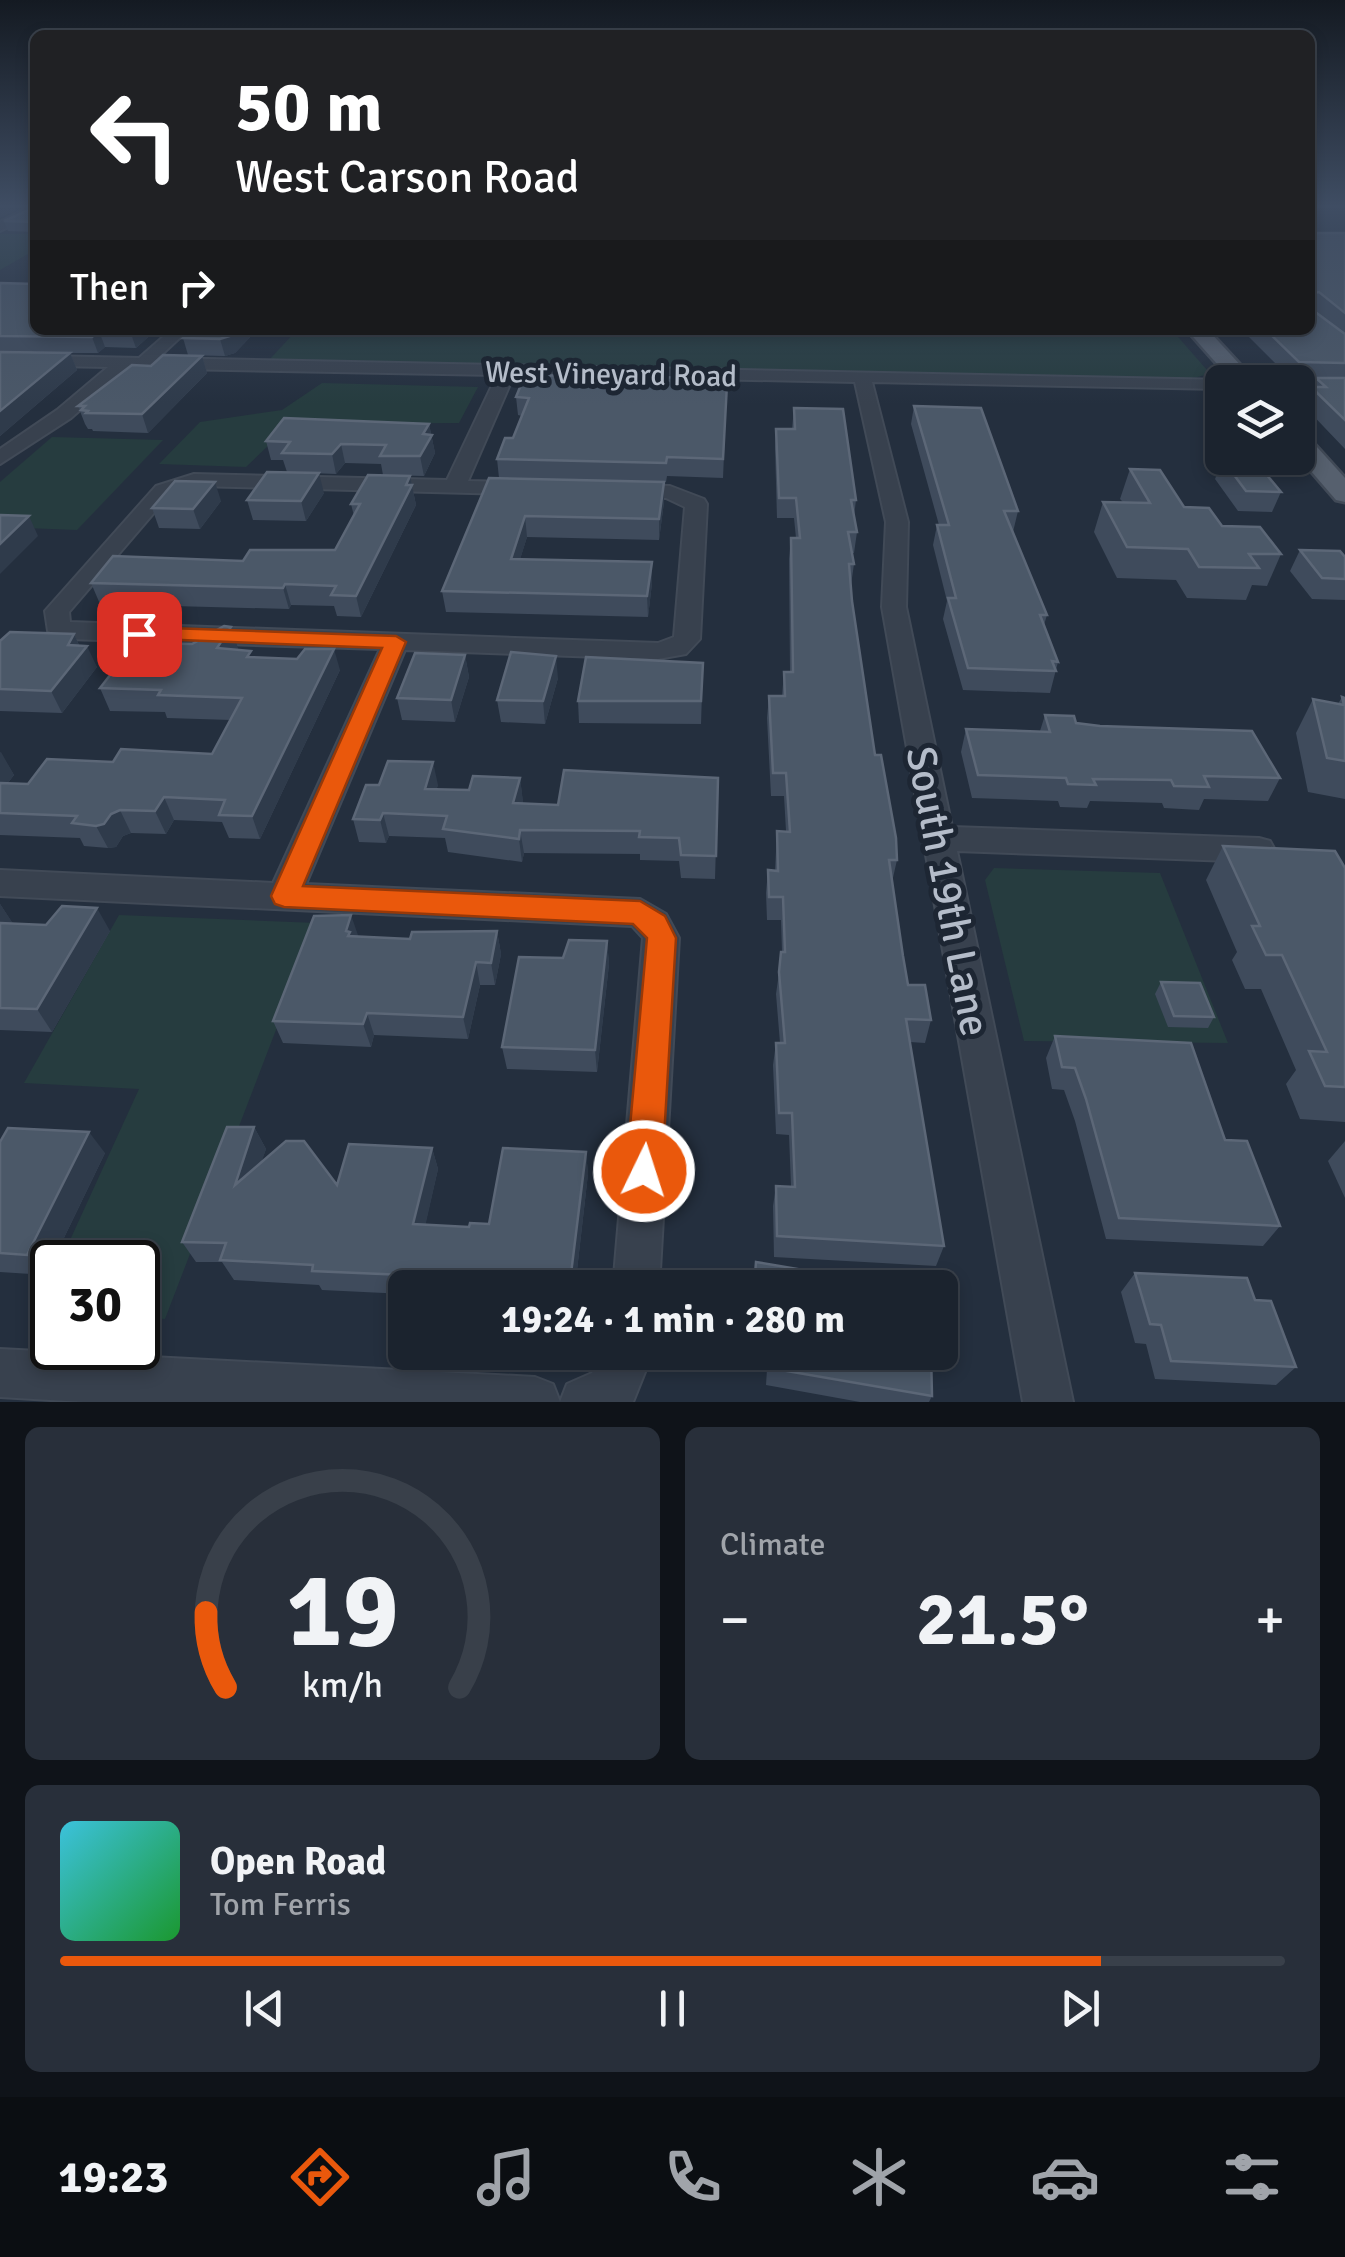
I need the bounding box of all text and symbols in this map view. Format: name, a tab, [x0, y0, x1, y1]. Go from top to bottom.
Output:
text: 50 m	[235, 64, 383, 150]
icon: left	[70, 70, 200, 200]
text: West Carson Road	[235, 150, 579, 205]
icon: right	[169, 260, 224, 315]
text: Then	[70, 264, 149, 311]
street label: West Vineyard Road	[485, 354, 737, 395]
map controls	[1205, 365, 1315, 475]
button: layers	[1205, 365, 1315, 475]
pin	[97, 592, 182, 677]
icon: arrive	[112, 607, 167, 662]
street label: South 19th Lane	[894, 742, 1001, 1040]
position arrow	[592, 1119, 696, 1223]
speed limit sign: 30	[30, 1240, 160, 1370]
text: 19:24 · 1 min · 280 m	[501, 1296, 845, 1343]
text: Climate	[720, 1525, 826, 1564]
text: 19	[286, 1547, 399, 1675]
text: 21.5°	[916, 1573, 1089, 1666]
text: −	[720, 1586, 750, 1654]
text: +	[1255, 1586, 1285, 1654]
text: km/h	[302, 1663, 383, 1707]
text: Open Road	[210, 1838, 386, 1885]
text: Tom Ferris	[210, 1885, 351, 1924]
icon: previous	[237, 1981, 292, 2036]
icon: pause	[645, 1981, 700, 2036]
icon: next	[1053, 1981, 1108, 2036]
icon: directions	[285, 2142, 355, 2212]
icon: music	[471, 2142, 541, 2212]
icon: phone	[658, 2142, 728, 2212]
icon: climate	[844, 2142, 914, 2212]
icon: car	[1030, 2142, 1100, 2212]
icon: filters	[1217, 2142, 1287, 2212]
text: 19:23	[58, 2150, 169, 2205]

